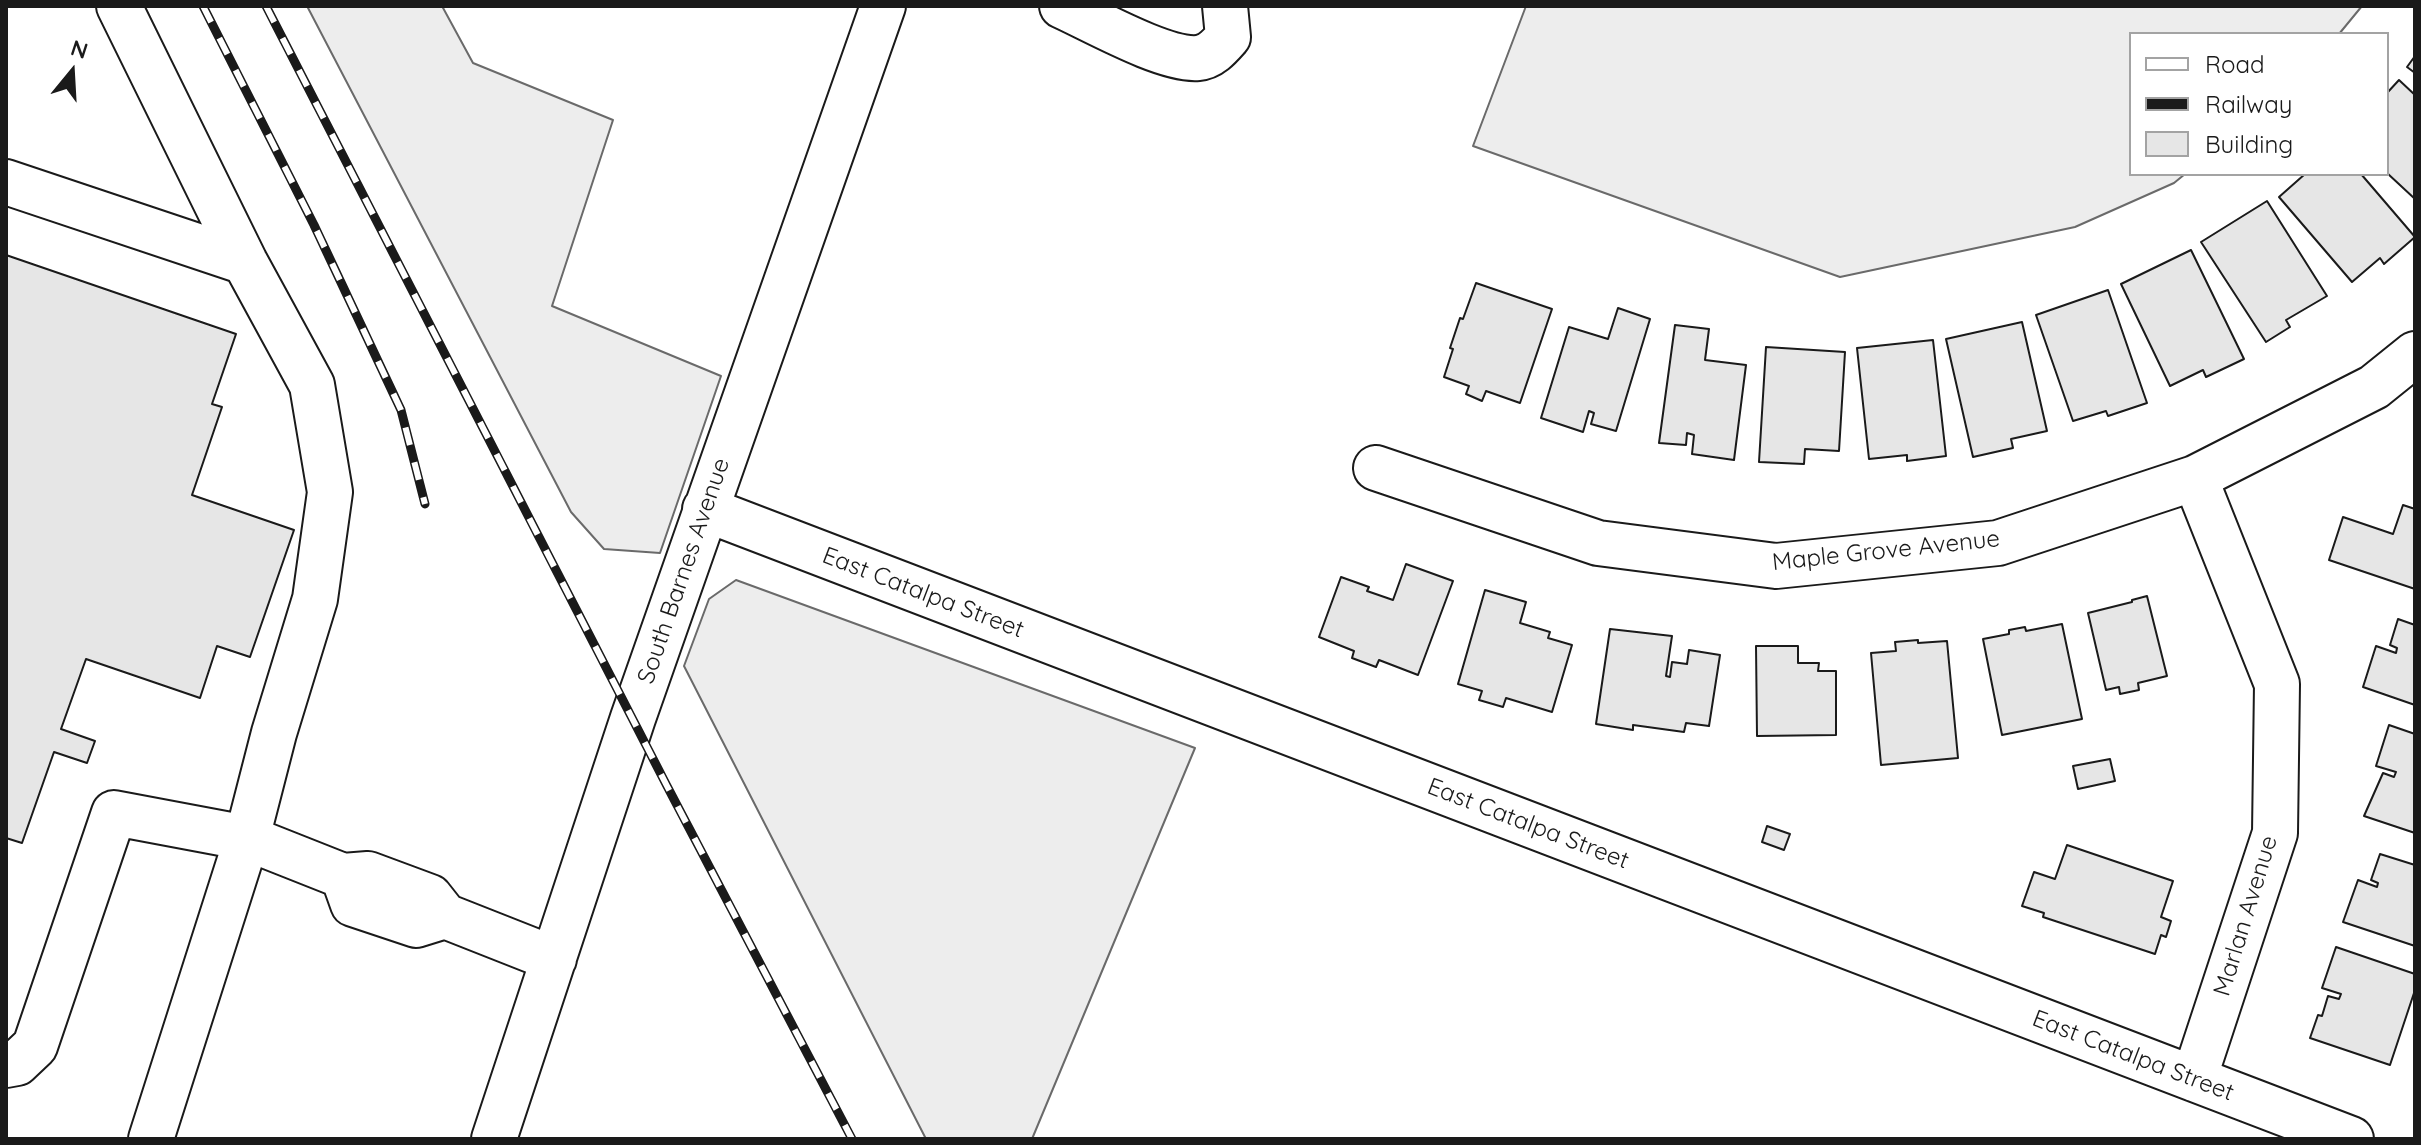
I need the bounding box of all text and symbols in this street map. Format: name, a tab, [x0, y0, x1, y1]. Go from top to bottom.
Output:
north arrow	[32, 32, 112, 112]
legend	[2129, 32, 2389, 176]
text: N	[67, 33, 91, 65]
text: Road	[2205, 49, 2265, 79]
text: Railway	[2205, 89, 2292, 119]
text: Building	[2205, 129, 2293, 159]
street label: South Barnes Avenue	[632, 454, 736, 688]
street label: Maple Grove Avenue	[1771, 525, 2001, 577]
street label: East Catalpa Street	[818, 541, 1028, 645]
street label: East Catalpa Street	[1423, 772, 1633, 876]
street label: Marlan Avenue	[2208, 832, 2284, 1000]
street label: East Catalpa Street	[2028, 1004, 2238, 1108]

